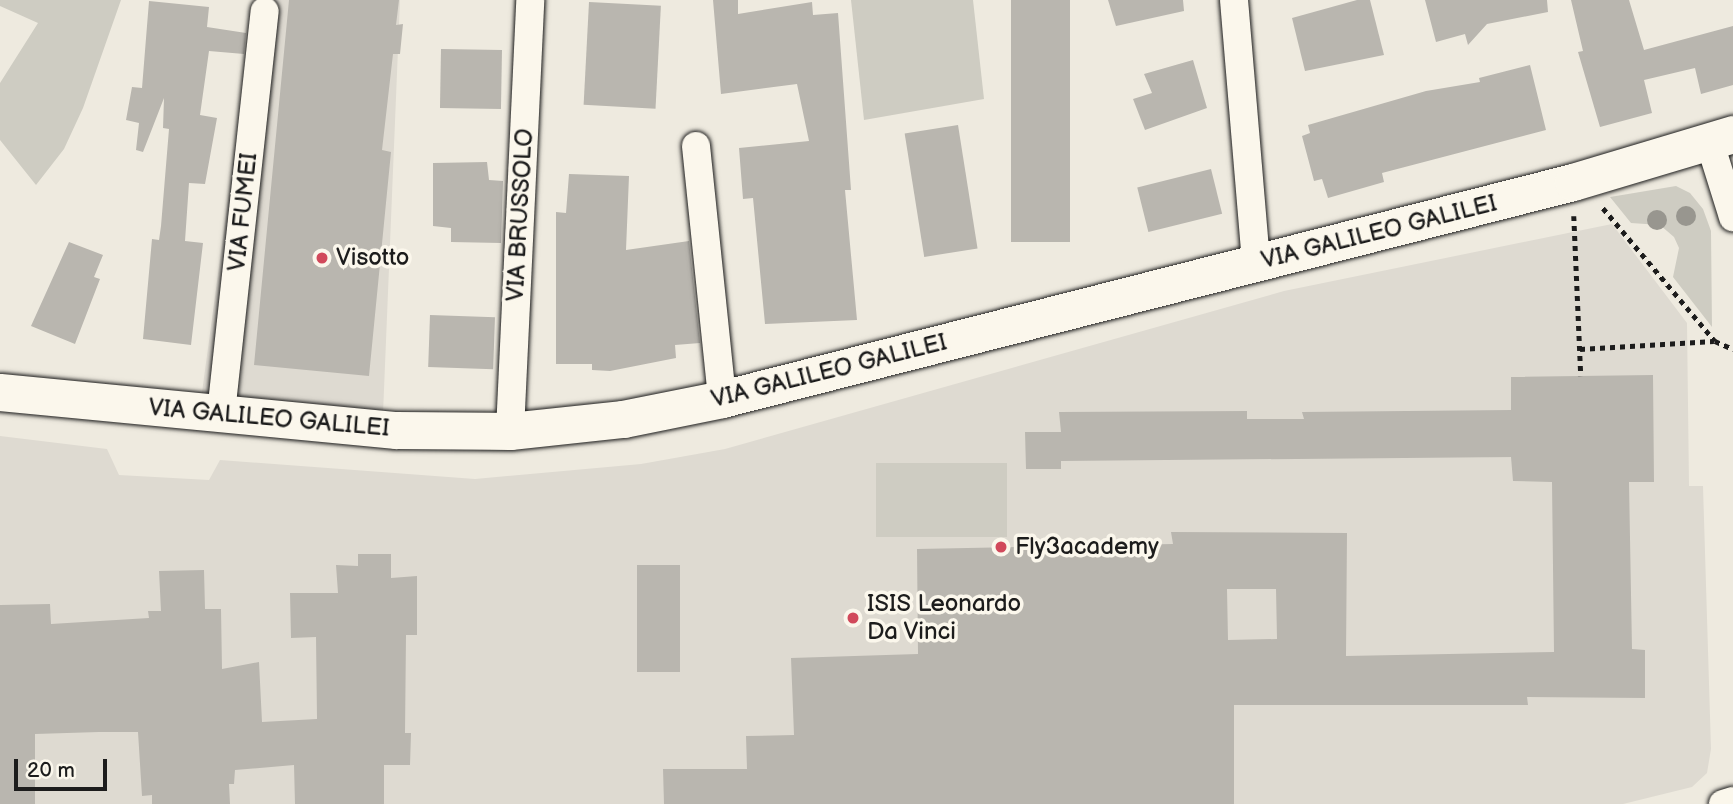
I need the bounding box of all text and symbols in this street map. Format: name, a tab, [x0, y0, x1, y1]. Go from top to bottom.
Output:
street label: VIA BRUSSOLO	[501, 128, 539, 302]
street label: VIA FUMEI	[222, 151, 264, 273]
street label: VIA GALILEO GALILEI	[1258, 189, 1500, 275]
place label: Visotto	[336, 244, 409, 272]
marker: Visotto	[314, 250, 330, 266]
street label: VIA GALILEO GALILEI	[708, 328, 950, 414]
street label: VIA GALILEO GALILEI	[147, 393, 391, 443]
place label: Fly3academy	[1015, 533, 1159, 561]
marker: Fly3academy	[993, 539, 1009, 555]
place label: ISIS Leonardo Da Vinci	[867, 590, 1021, 646]
marker: ISIS Leonardo Da Vinci	[845, 610, 861, 626]
scale bar	[18, 744, 110, 788]
text: 20 m	[27, 758, 75, 783]

